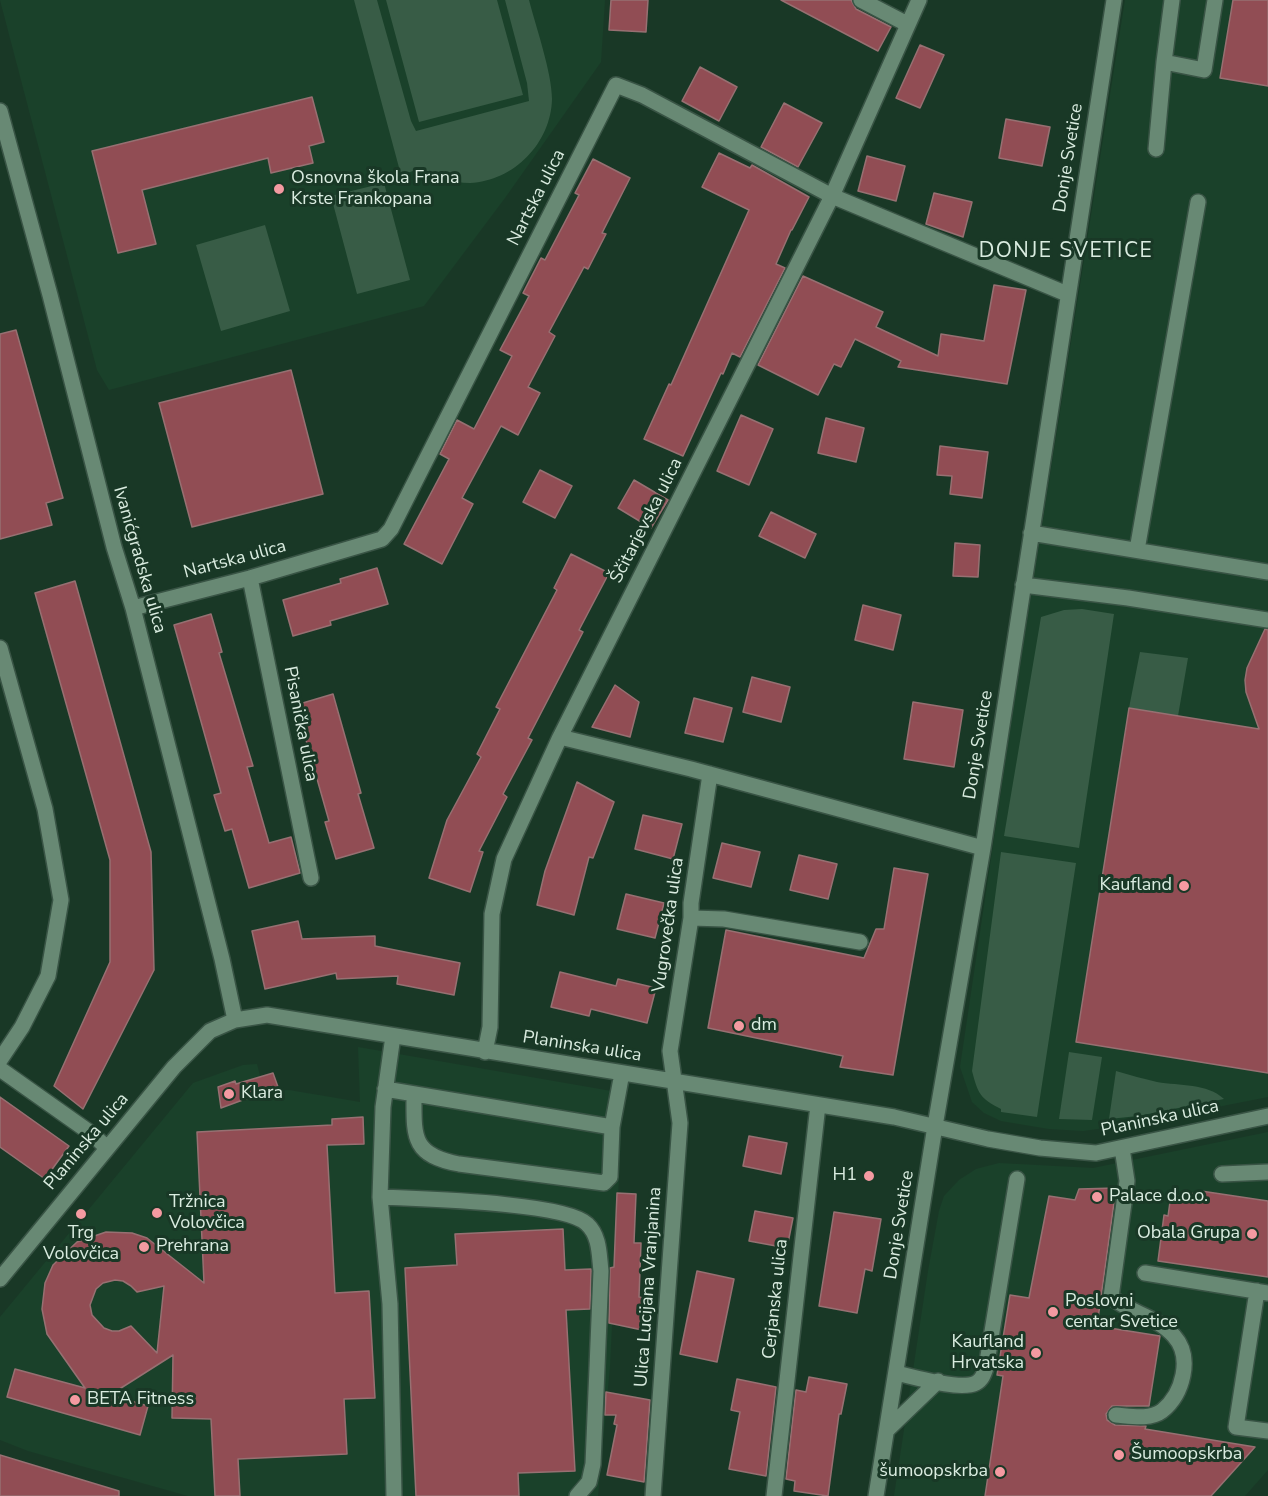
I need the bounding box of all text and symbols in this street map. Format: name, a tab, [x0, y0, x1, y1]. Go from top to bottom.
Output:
street label: Donje Svetice	[1050, 102, 1088, 214]
street label: Nartska ulica	[503, 146, 571, 250]
place label: Osnovna škola Frana Krste Frankopana	[291, 168, 459, 210]
marker: Osnovna škola Frana Krste Frankopana	[272, 182, 286, 196]
district label: DONJE SVETICE	[979, 239, 1153, 265]
street label: Ščitarjevska ulica	[606, 455, 688, 587]
street label: Ivanićgradska ulica	[108, 484, 170, 636]
street label: Nartska ulica	[181, 536, 289, 584]
street label: Pisanička ulica	[278, 665, 322, 783]
street label: Donje Svetice	[960, 689, 998, 801]
street label: Vugrovečka ulica	[649, 856, 689, 994]
place label: Kaufland	[1100, 875, 1172, 897]
marker: Kaufland	[1177, 879, 1191, 893]
place label: dm	[751, 1015, 777, 1037]
marker: dm	[732, 1019, 746, 1033]
street label: Planinska ulica	[521, 1027, 643, 1067]
place label: Klara	[241, 1083, 283, 1105]
marker: Klara	[222, 1087, 236, 1101]
street label: Planinska ulica	[40, 1089, 134, 1195]
street label: Planinska ulica	[1099, 1096, 1221, 1142]
place label: H1	[833, 1165, 857, 1187]
marker: H1	[862, 1169, 876, 1183]
street label: Donje Svetice	[881, 1169, 919, 1281]
street label: Ulica Lucijana Vranjanina	[631, 1186, 667, 1388]
place label: Palace d.o.o.	[1109, 1186, 1208, 1208]
marker: Palace d.o.o.	[1090, 1190, 1104, 1204]
place label: Tržnica Volovčica	[169, 1192, 245, 1234]
marker: Tržnica Volovčica	[150, 1206, 164, 1220]
marker: Trg Volovčica	[74, 1207, 88, 1221]
place label: Trg Volovčica	[43, 1223, 119, 1266]
place label: Obala Grupa	[1137, 1223, 1240, 1245]
marker: Obala Grupa	[1245, 1227, 1259, 1241]
place label: Prehrana	[156, 1236, 229, 1258]
street label: Cerjanska ulica	[759, 1238, 793, 1360]
marker: Prehrana	[137, 1240, 151, 1254]
place label: Poslovni centar Svetice	[1065, 1291, 1178, 1334]
marker: Poslovni centar Svetice	[1046, 1305, 1060, 1319]
place label: Kaufland Hrvatska	[951, 1332, 1024, 1374]
marker: Kaufland Hrvatska	[1029, 1346, 1043, 1360]
place label: BETA Fitness	[87, 1389, 194, 1411]
marker: BETA Fitness	[68, 1393, 82, 1407]
place label: Šumoopskrba	[1131, 1444, 1242, 1466]
marker: Šumoopskrba	[1112, 1448, 1126, 1462]
place label: šumoopskrba	[879, 1461, 988, 1483]
marker: šumoopskrba	[993, 1465, 1007, 1479]

